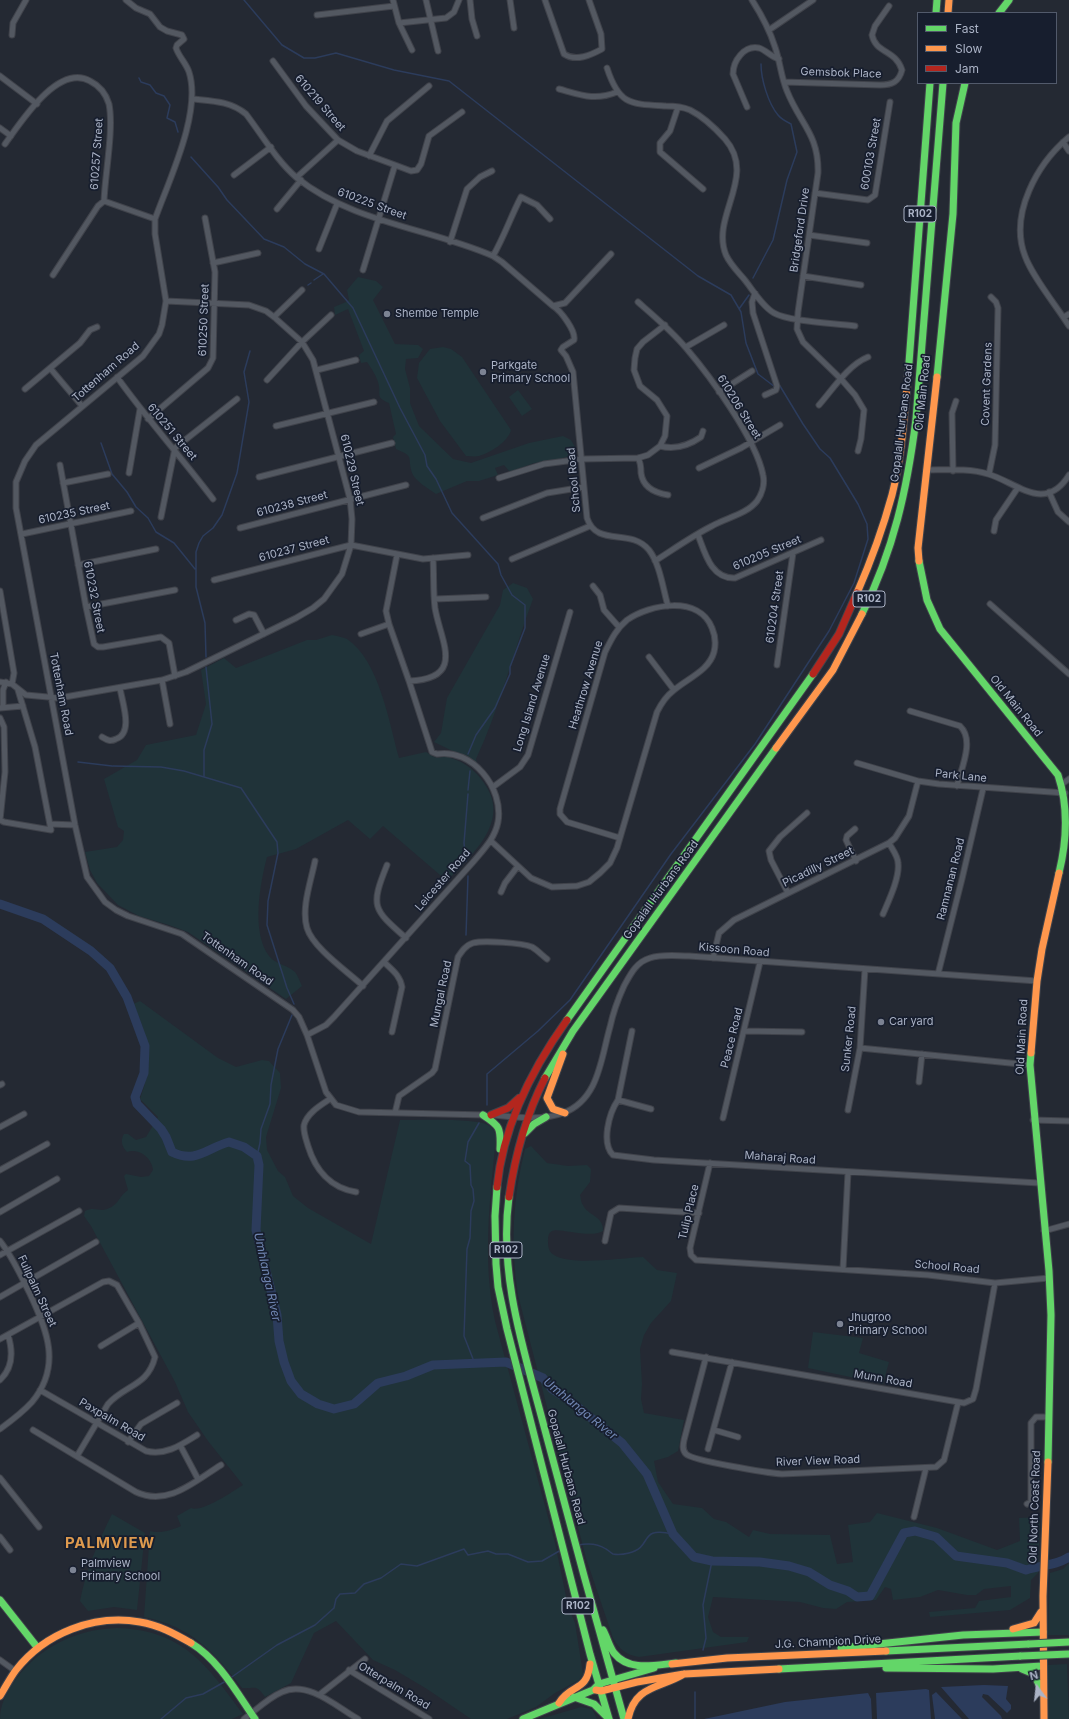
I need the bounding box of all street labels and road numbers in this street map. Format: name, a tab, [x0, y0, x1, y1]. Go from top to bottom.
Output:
street label: Gemsbok Place	[800, 65, 882, 81]
street label: 610219 Street	[292, 72, 348, 134]
street label: 600103 Street	[858, 117, 884, 191]
street label: 610257 Street	[88, 118, 106, 190]
street label: 610225 Street	[336, 185, 408, 223]
street label: Bridgeford Drive	[788, 187, 812, 273]
road number: R102	[904, 206, 936, 222]
street label: 610250 Street	[196, 283, 212, 357]
street label: Tottenham Road	[70, 339, 142, 405]
street label: Covent Gardens	[979, 342, 995, 426]
street label: Old Main Road	[912, 355, 934, 431]
street label: Gopalall Hurbans Road	[888, 363, 916, 483]
street label: 610206 Street	[714, 373, 764, 441]
street label: 610251 Street	[144, 401, 200, 463]
street label: 610229 Street	[337, 433, 367, 507]
street label: School Road	[565, 447, 583, 513]
street label: 610238 Street	[255, 488, 329, 520]
street label: 610235 Street	[37, 499, 111, 527]
street label: 610237 Street	[257, 533, 331, 565]
street label: 610205 Street	[731, 533, 803, 573]
street label: 610232 Street	[81, 560, 107, 634]
street label: 610204 Street	[763, 570, 787, 644]
road number: R102	[853, 591, 885, 607]
street label: Heathrow Avenue	[566, 639, 606, 731]
street label: Tottenham Road	[46, 651, 76, 737]
street label: Long Island Avenue	[511, 652, 553, 754]
street label: Old Main Road	[987, 672, 1045, 740]
street label: Park Lane	[934, 767, 988, 785]
street label: Ramnanan Road	[934, 836, 968, 922]
street label: Gopalall Hurbans Road	[621, 838, 701, 942]
street label: Picadilly Street	[780, 844, 856, 890]
street label: Leicester Road	[413, 846, 473, 914]
street label: Tottenham Road	[199, 929, 275, 989]
street label: Kissoon Road	[698, 940, 770, 960]
street label: Mungal Road	[427, 959, 455, 1029]
street label: Old Main Road	[1013, 999, 1031, 1075]
street label: Sunker Road	[839, 1005, 859, 1073]
street label: Peace Road	[718, 1006, 746, 1070]
street label: Maharaj Road	[744, 1149, 816, 1167]
street label: Tulip Place	[676, 1183, 702, 1241]
road number: R102	[490, 1242, 522, 1258]
street label: Fullpalm Street	[15, 1253, 59, 1329]
street label: School Road	[914, 1258, 980, 1276]
street label: Munn Road	[853, 1367, 913, 1391]
street label: Paxpalm Road	[77, 1396, 147, 1444]
street label: Gopalall Hurbans Road	[544, 1408, 588, 1526]
street label: Old North Coast Road	[1026, 1450, 1044, 1564]
street label: River View Road	[776, 1453, 860, 1469]
road number: R102	[562, 1598, 594, 1614]
street label: J.G. Champion Drive	[775, 1633, 881, 1651]
street label: Otterpalm Road	[356, 1660, 432, 1712]

